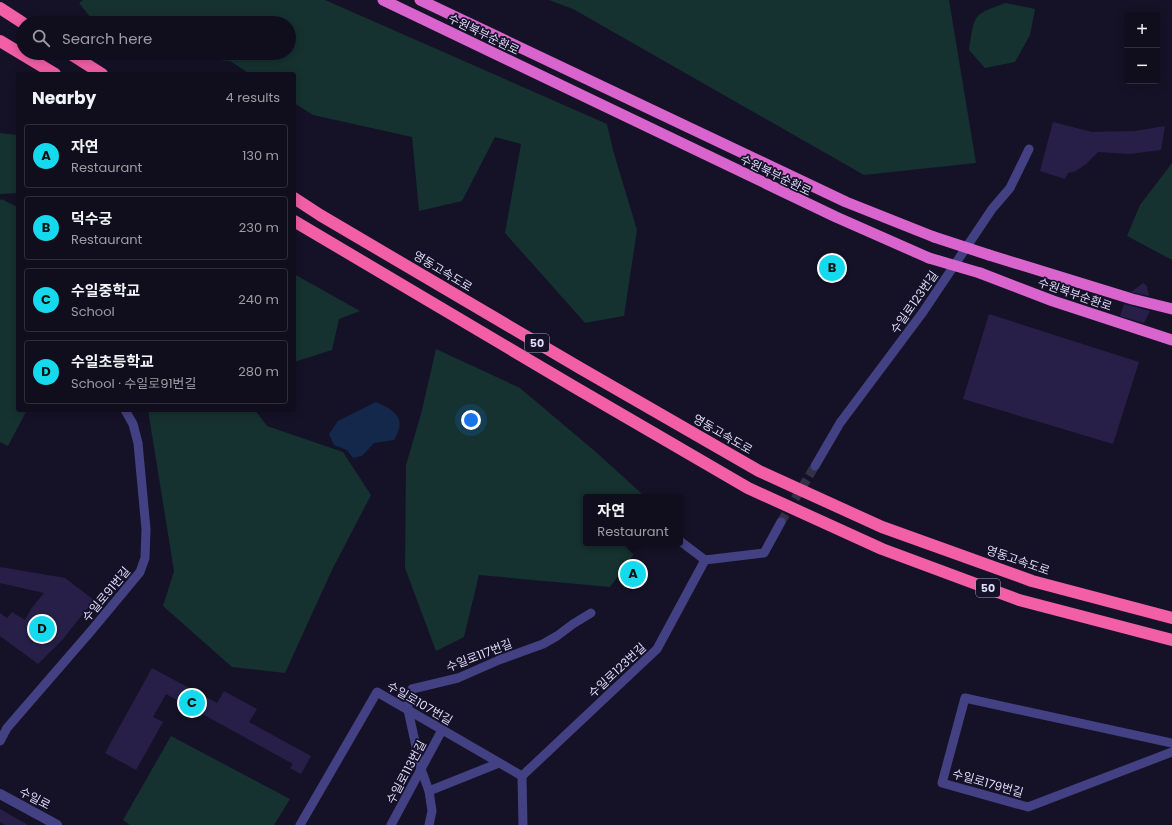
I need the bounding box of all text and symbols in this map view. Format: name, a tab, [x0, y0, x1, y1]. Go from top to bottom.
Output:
street label: 수원북부순환로	[446, 9, 522, 59]
map controls	[1124, 12, 1160, 84]
button: +	[1124, 12, 1160, 48]
search box	[16, 16, 296, 60]
icon: search	[30, 27, 52, 49]
text: Search here	[62, 28, 152, 49]
button: −	[1124, 48, 1160, 84]
text: Nearby	[32, 86, 96, 110]
text: 4 results	[226, 88, 280, 107]
text: 자연	[71, 136, 99, 157]
text: A	[41, 146, 51, 165]
text: 130 m	[242, 146, 279, 165]
street label: 수원북부순환로	[738, 150, 814, 200]
text: Restaurant	[71, 158, 142, 177]
text: 덕수궁	[71, 208, 112, 229]
text: B	[42, 218, 50, 237]
text: 230 m	[239, 218, 279, 237]
text: Restaurant	[71, 230, 142, 249]
street label: 영동고속도로	[410, 247, 476, 295]
pin: B	[819, 253, 845, 283]
street label: 수일로123번길	[886, 267, 942, 337]
street label: 수원북부순환로	[1036, 273, 1114, 315]
text: 수일중학교	[71, 280, 140, 301]
text: C	[41, 290, 51, 309]
text: 240 m	[238, 290, 279, 309]
text: School	[71, 302, 115, 321]
road number: 50	[525, 334, 549, 352]
text: 수일초등학교	[71, 351, 154, 372]
text: D	[41, 362, 51, 381]
text: 280 m	[238, 362, 279, 381]
text: School · 수일로91번길	[71, 374, 197, 393]
your location	[461, 410, 481, 430]
street label: 영동고속도로	[690, 410, 756, 458]
popup	[583, 494, 683, 546]
text: 자연	[597, 500, 625, 521]
text: Restaurant	[597, 522, 669, 541]
street label: 영동고속도로	[984, 541, 1052, 579]
pin: A	[620, 559, 646, 589]
street label: 수일로91번길	[78, 563, 134, 625]
road number: 50	[976, 579, 1000, 597]
pin: D	[29, 614, 55, 644]
street label: 수일로117번길	[444, 635, 514, 675]
street label: 수일로123번길	[585, 639, 649, 701]
street label: 수일로107번길	[384, 677, 456, 729]
pin: C	[179, 688, 205, 718]
street label: 수일로113번길	[382, 737, 430, 807]
street label: 수일로179번길	[950, 765, 1026, 801]
street label: 수일로	[16, 783, 54, 813]

